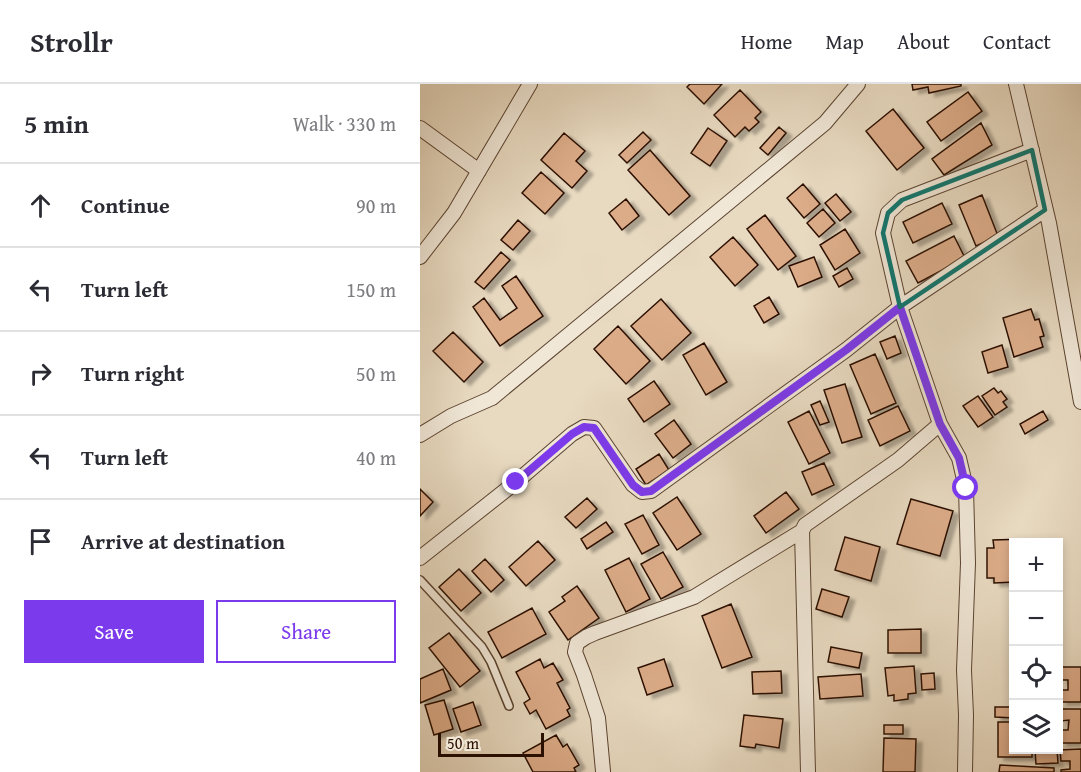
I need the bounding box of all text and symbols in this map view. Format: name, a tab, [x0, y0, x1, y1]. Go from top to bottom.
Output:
text: Strollr	[30, 21, 113, 62]
text: Home	[741, 26, 792, 57]
text: Map	[825, 26, 864, 57]
text: About	[897, 26, 950, 57]
text: Contact	[983, 26, 1051, 57]
text: 5 min	[24, 104, 89, 143]
text: Walk · 330 m	[293, 109, 396, 138]
icon: ahead	[24, 189, 57, 222]
text: Continue	[81, 189, 170, 221]
text: 90 m	[356, 191, 396, 220]
icon: left	[24, 273, 57, 306]
text: Turn left	[81, 273, 168, 305]
text: 150 m	[346, 275, 396, 304]
icon: right	[24, 357, 57, 390]
text: Turn right	[81, 357, 184, 389]
text: 50 m	[356, 359, 396, 388]
icon: left	[24, 441, 57, 474]
text: Turn left	[81, 441, 168, 473]
text: 40 m	[356, 443, 396, 472]
route end	[502, 468, 528, 494]
route start	[952, 474, 978, 500]
icon: arrive	[24, 525, 57, 558]
text: Arrive at destination	[81, 525, 285, 557]
map controls	[1009, 538, 1063, 754]
button: +	[1009, 538, 1063, 592]
button: −	[1009, 592, 1063, 646]
button: Save	[24, 600, 204, 663]
button: Share	[216, 600, 396, 663]
button: locate	[1009, 646, 1063, 700]
button: layers	[1009, 700, 1063, 754]
scale bar	[438, 730, 544, 758]
text: 50 m	[447, 731, 479, 755]

